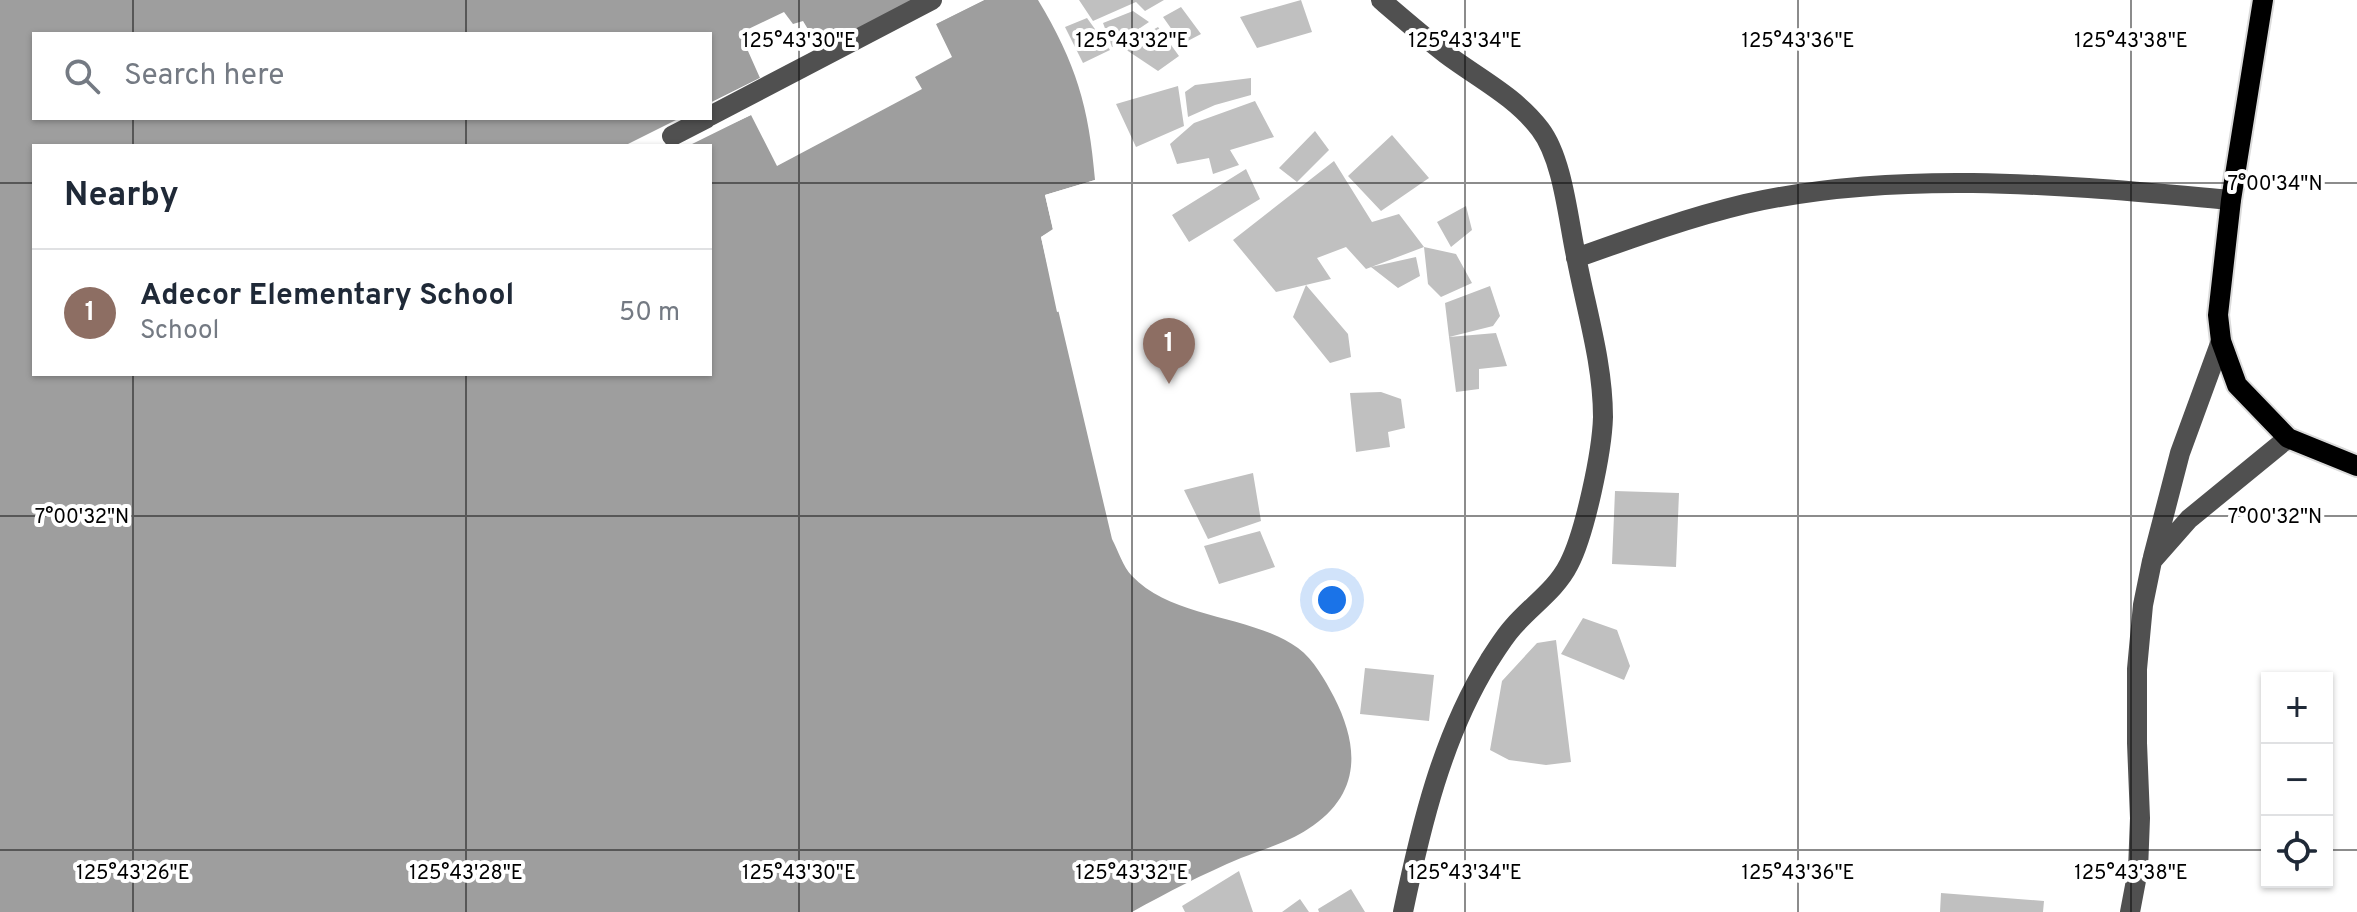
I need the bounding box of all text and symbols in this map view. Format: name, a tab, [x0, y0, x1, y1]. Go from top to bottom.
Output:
text: 125°43'30"E	[742, 29, 856, 55]
text: 125°43'32"E	[1076, 29, 1188, 55]
text: 125°43'34"E	[1408, 29, 1522, 55]
text: 125°43'36"E	[1741, 29, 1855, 55]
text: 125°43'38"E	[2074, 29, 2188, 55]
search box	[32, 32, 712, 120]
icon: search	[60, 54, 104, 98]
text: Search here	[124, 58, 284, 95]
text: 7°00'34"N	[2227, 172, 2323, 198]
text: Nearby	[64, 175, 179, 218]
text: Adecor Elementary School	[140, 278, 514, 315]
text: 1	[85, 297, 95, 330]
text: 50 m	[619, 297, 680, 330]
text: School	[140, 315, 219, 348]
pin: 1	[1143, 318, 1195, 384]
text: 7°00'32"N	[35, 505, 129, 531]
text: 7°00'32"N	[2228, 505, 2322, 531]
your location	[1312, 580, 1352, 620]
map controls	[2261, 672, 2333, 888]
button: +	[2261, 672, 2333, 744]
button: −	[2261, 744, 2333, 816]
button: locate	[2261, 816, 2333, 888]
text: 125°43'26"E	[76, 861, 190, 887]
text: 125°43'28"E	[409, 861, 523, 887]
text: 125°43'30"E	[742, 861, 856, 887]
text: 125°43'32"E	[1076, 861, 1188, 887]
text: 125°43'34"E	[1408, 861, 1522, 887]
text: 125°43'36"E	[1741, 861, 1855, 887]
text: 125°43'38"E	[2074, 861, 2188, 887]

